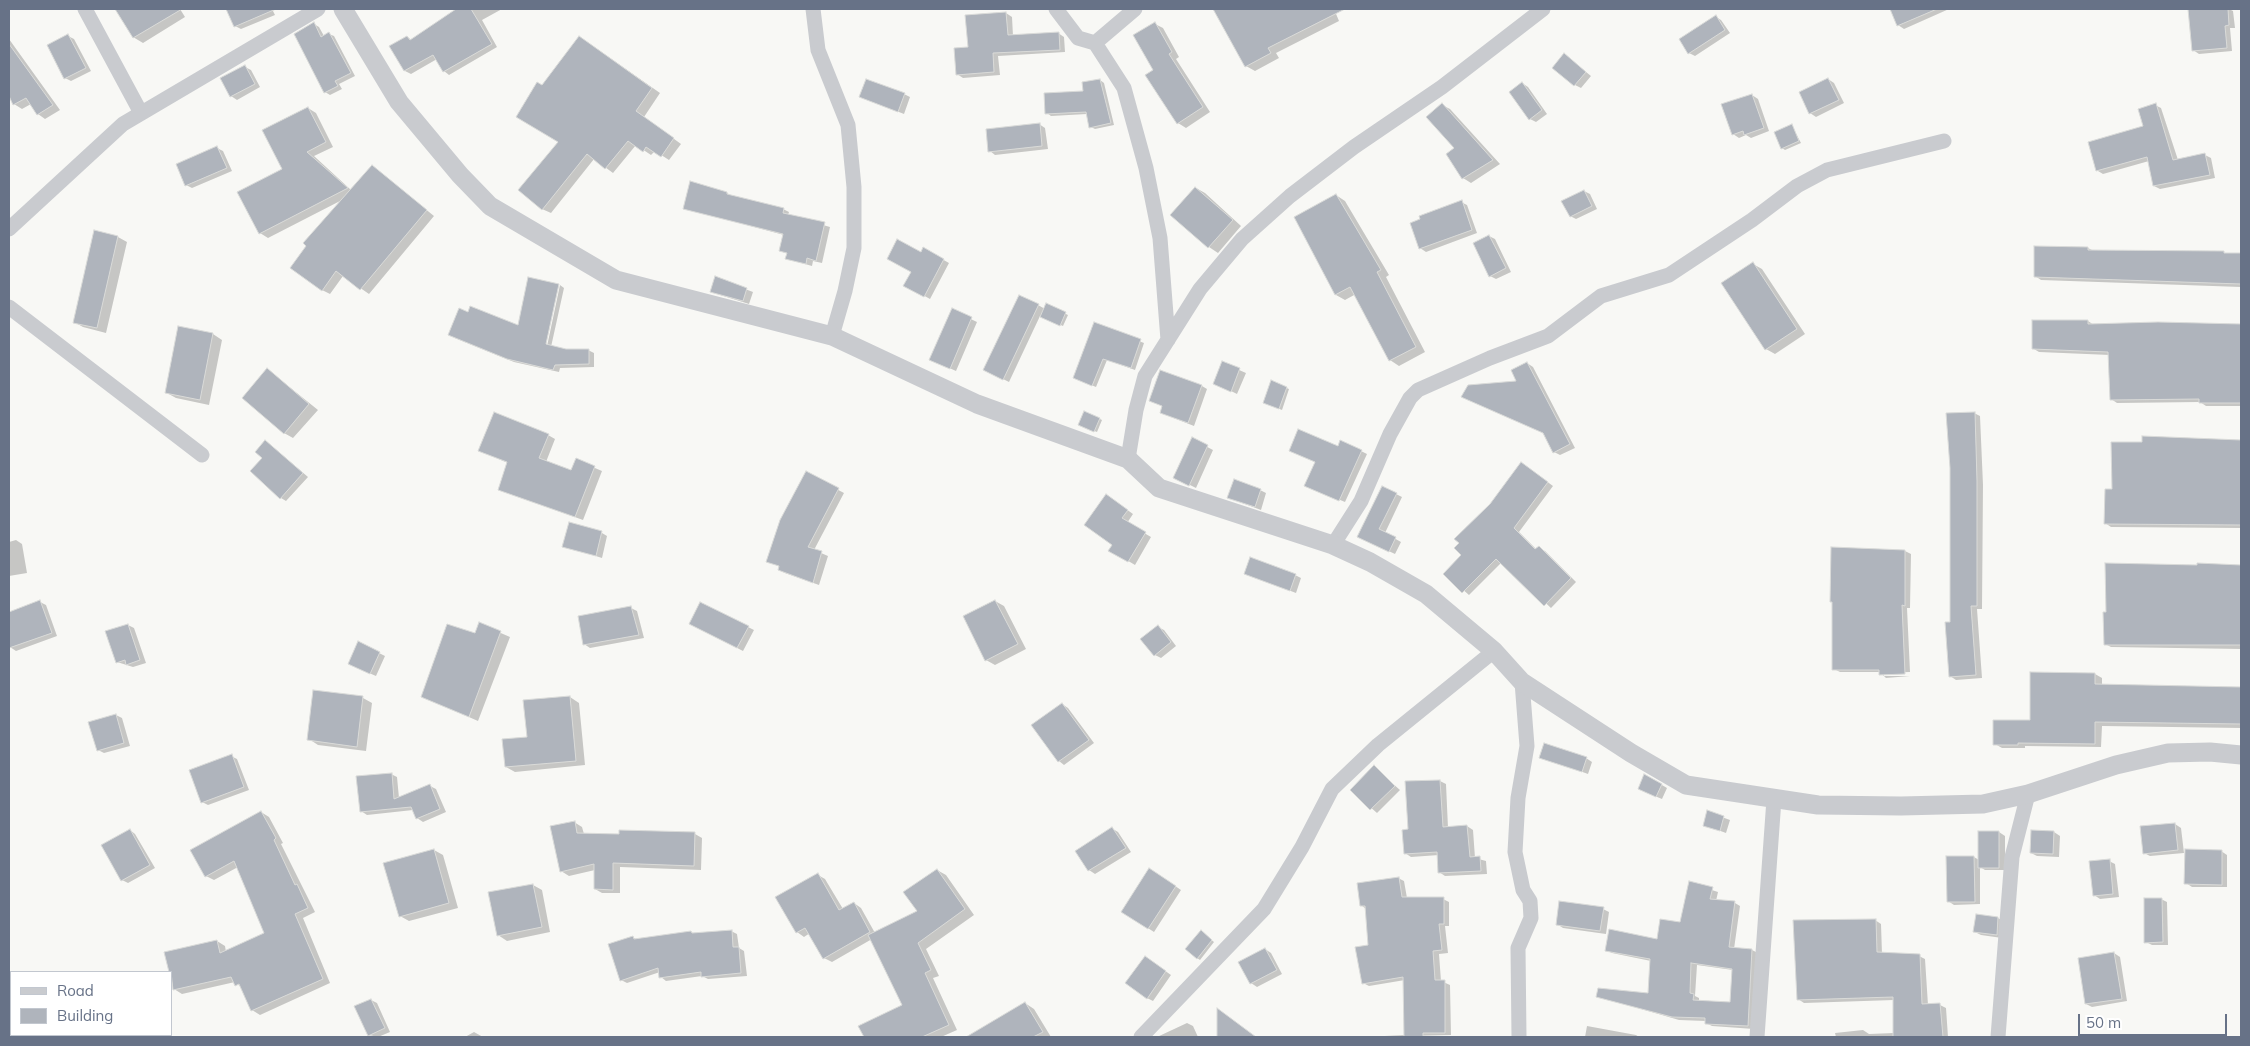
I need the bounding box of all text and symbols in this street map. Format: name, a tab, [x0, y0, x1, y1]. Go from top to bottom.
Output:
legend	[10, 971, 172, 1036]
text: Road	[57, 981, 94, 1000]
scale bar	[2080, 1004, 2229, 1036]
text: Building	[57, 1006, 113, 1025]
text: 50 m	[2086, 1013, 2121, 1032]

